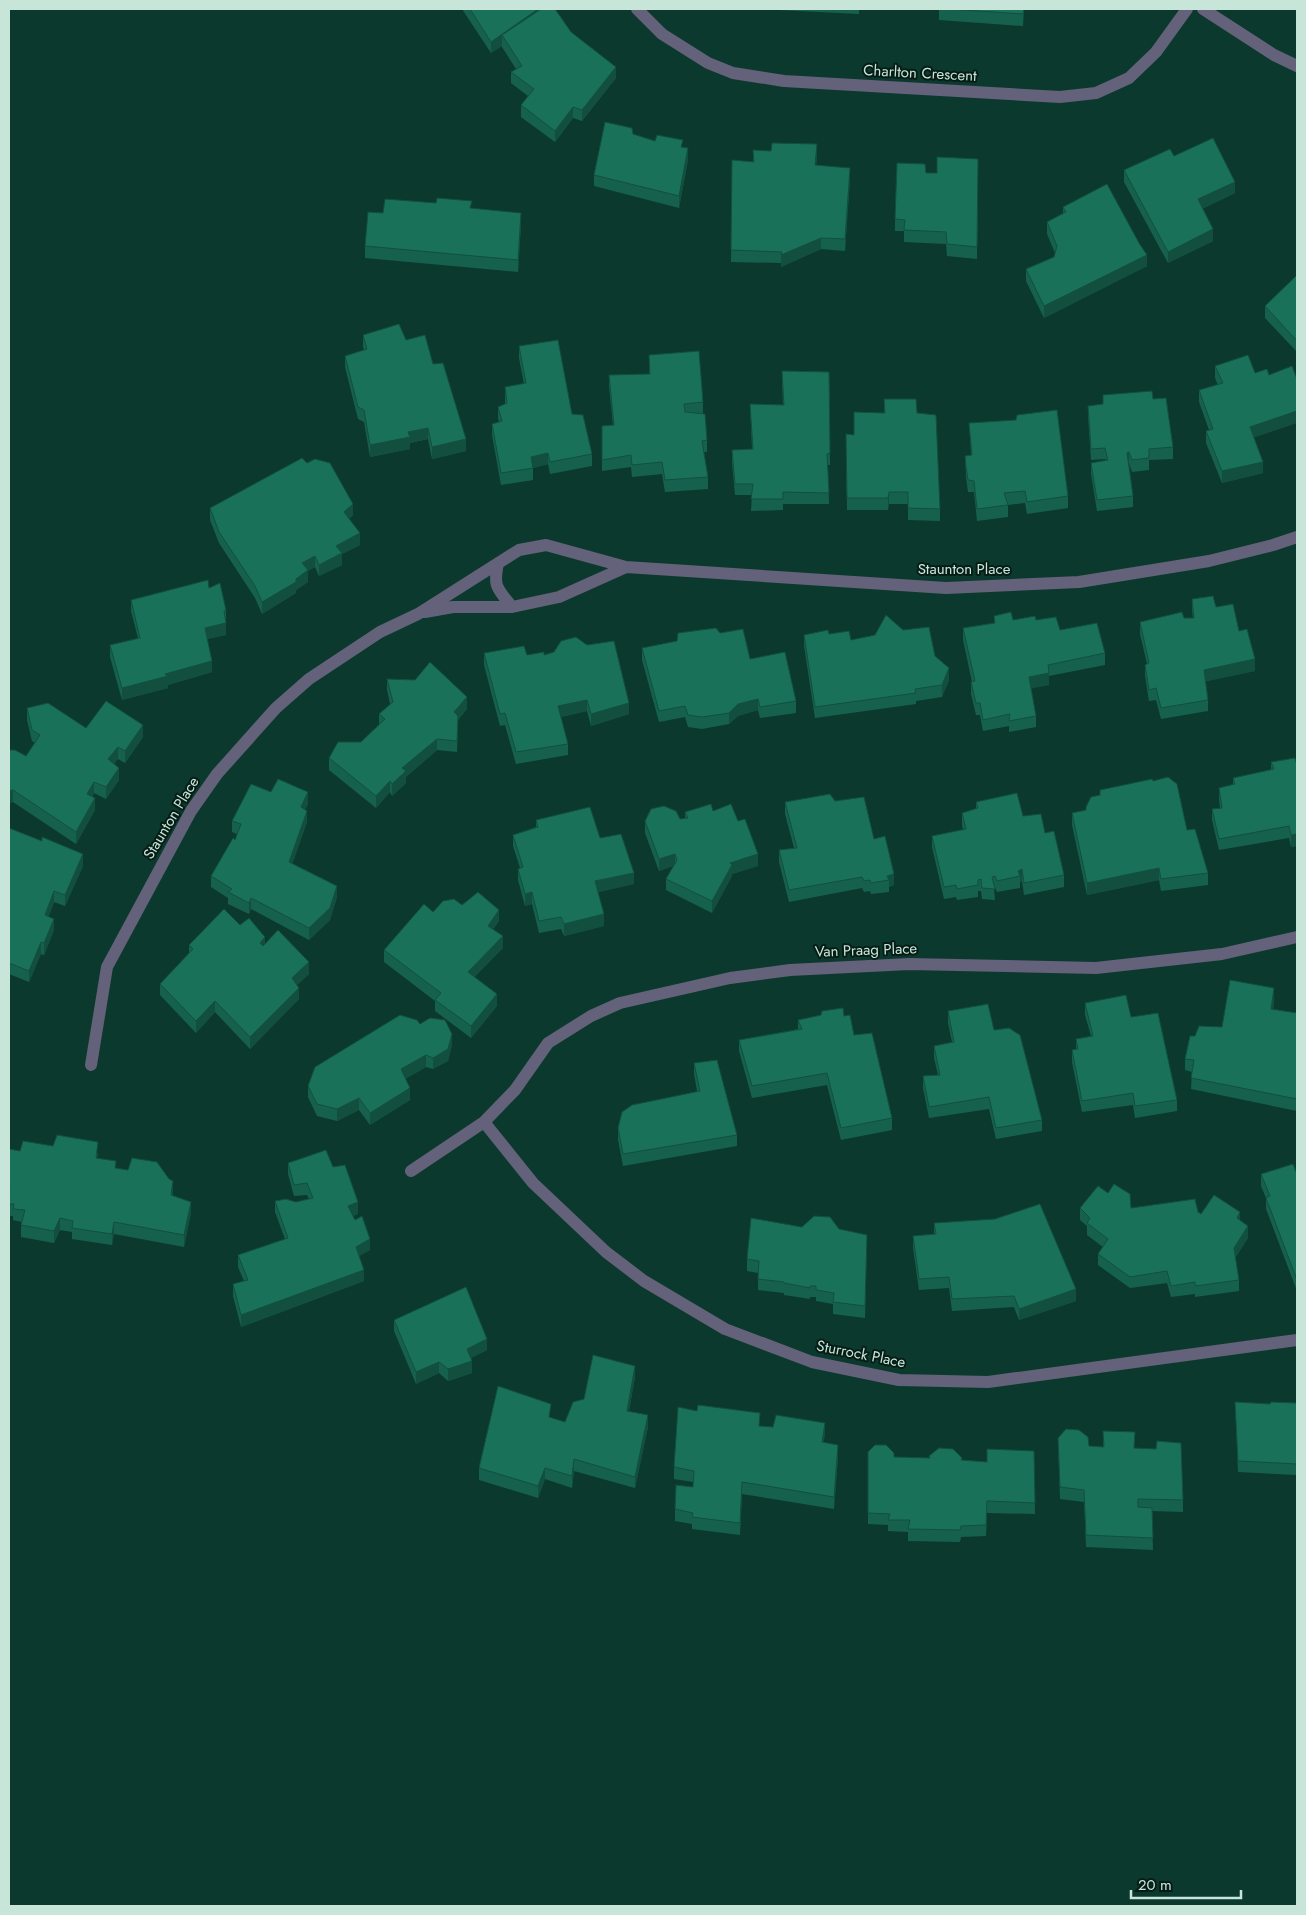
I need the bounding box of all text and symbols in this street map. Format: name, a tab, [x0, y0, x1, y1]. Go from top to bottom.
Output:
street label: Charlton Crescent	[863, 59, 978, 87]
street label: Staunton Place	[918, 558, 1011, 580]
street label: Staunton Place	[138, 772, 204, 863]
street label: Van Praag Place	[814, 937, 918, 963]
street label: Sturrock Place	[815, 1335, 908, 1373]
scale bar	[1131, 1868, 1241, 1900]
text: 20 m	[1138, 1874, 1172, 1896]

